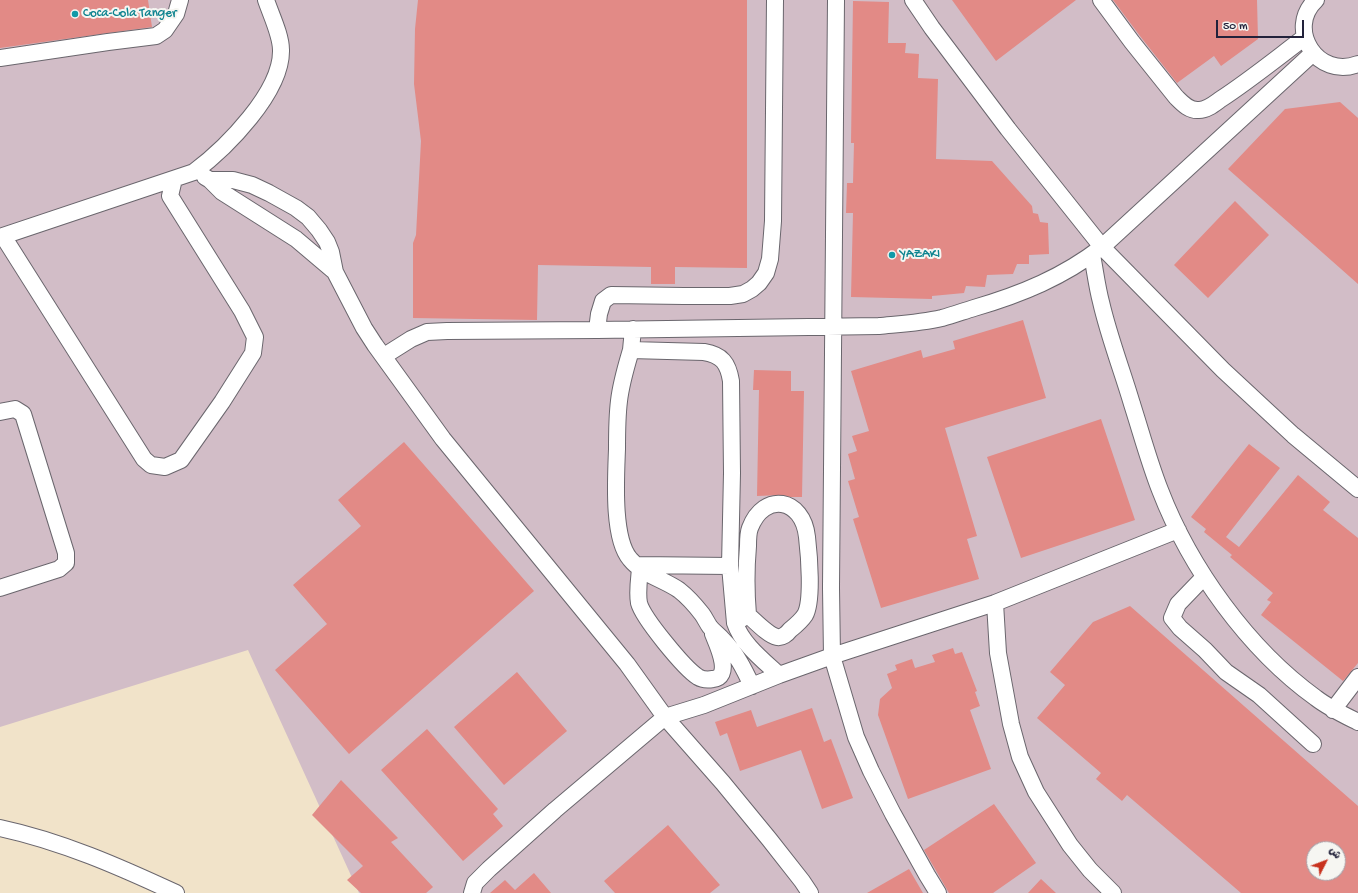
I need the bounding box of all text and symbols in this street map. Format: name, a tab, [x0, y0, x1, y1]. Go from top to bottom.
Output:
place label: Coca-Cola Tanger	[83, 6, 177, 22]
marker: Coca-Cola Tanger	[70, 9, 80, 19]
scale bar	[1218, 12, 1306, 38]
text: 50 m	[1223, 20, 1248, 34]
place label: YAZAKI	[900, 247, 940, 263]
marker: YAZAKI	[887, 250, 897, 260]
north arrow	[1306, 841, 1346, 881]
text: ش	[1326, 845, 1343, 862]

